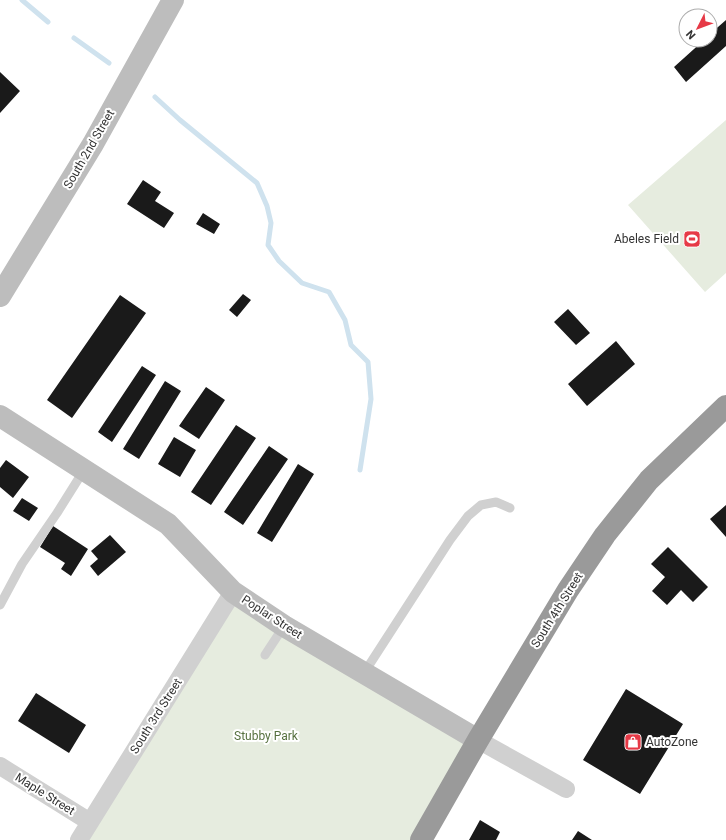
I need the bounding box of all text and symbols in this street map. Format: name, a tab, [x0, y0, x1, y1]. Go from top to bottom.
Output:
north arrow	[678, 8, 718, 48]
text: N	[683, 27, 698, 42]
street label: South 2nd Street	[61, 107, 117, 191]
sports icon: Abeles Field	[682, 229, 702, 249]
place label: Abeles Field	[614, 232, 679, 246]
street label: South 4th Street	[528, 570, 586, 650]
street label: Poplar Street	[239, 592, 305, 642]
street label: South 3rd Street	[127, 676, 185, 756]
park label: Stubby Park	[234, 729, 299, 743]
shop icon: AutoZone	[623, 732, 643, 752]
place label: AutoZone	[646, 735, 698, 749]
street label: Maple Street	[13, 770, 77, 818]

